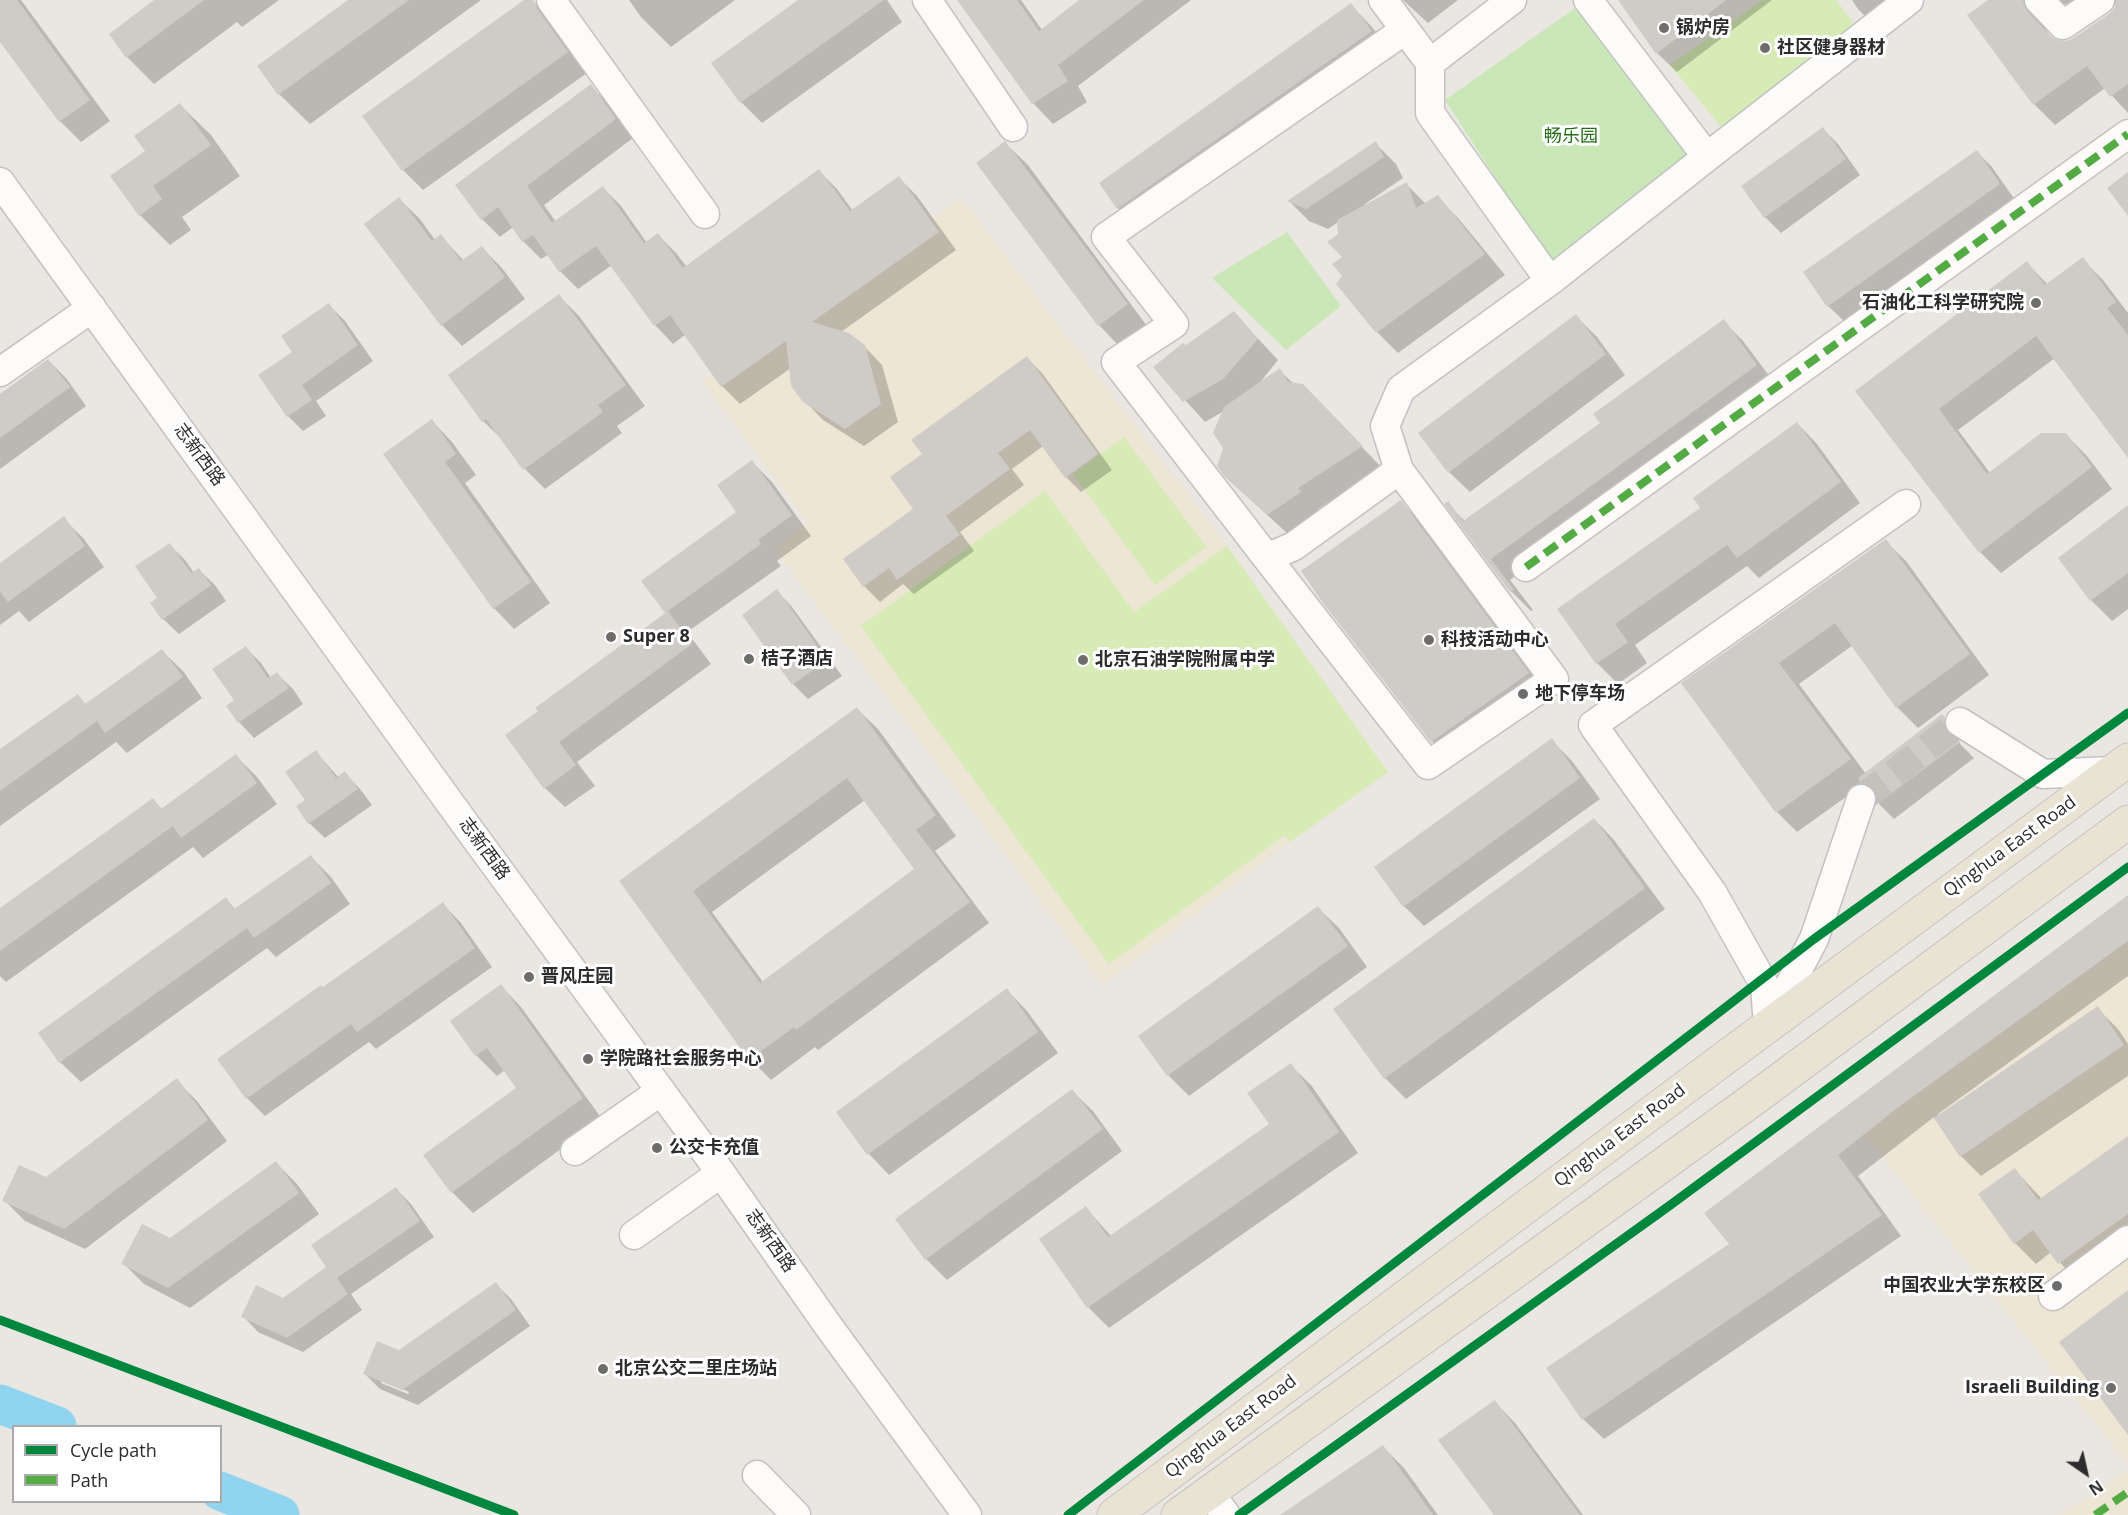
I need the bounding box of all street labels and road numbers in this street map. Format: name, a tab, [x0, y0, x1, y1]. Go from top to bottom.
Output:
street label: 志新西路	[169, 420, 229, 490]
street label: Qinghua East Road	[1939, 792, 2081, 902]
street label: 志新西路	[454, 814, 514, 884]
street label: Qinghua East Road	[1550, 1080, 1690, 1192]
street label: 志新西路	[741, 1205, 799, 1277]
street label: Qinghua East Road	[1161, 1371, 1301, 1483]

